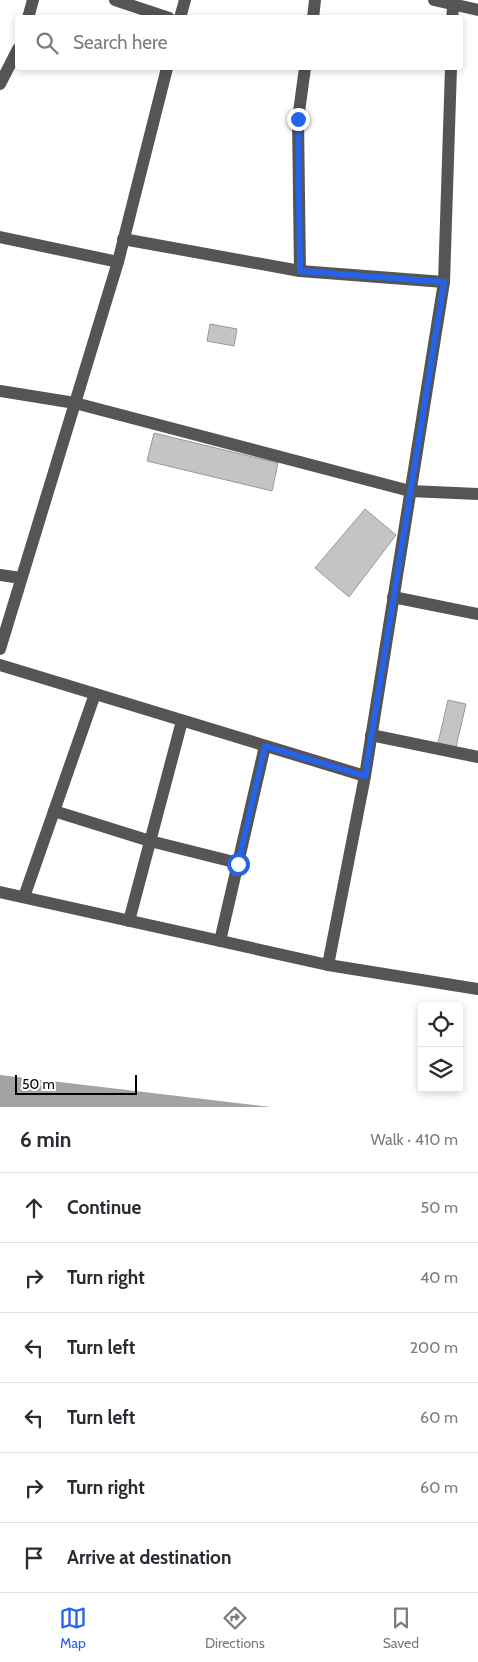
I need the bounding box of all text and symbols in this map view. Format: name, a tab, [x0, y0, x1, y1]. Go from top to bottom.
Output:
search box	[15, 15, 463, 70]
icon: search	[33, 29, 61, 57]
text: Search here	[73, 31, 167, 54]
route end	[287, 108, 310, 131]
route start	[227, 853, 250, 876]
map controls	[418, 1002, 463, 1092]
button: locate	[418, 1002, 463, 1047]
button: layers	[418, 1047, 463, 1092]
scale bar	[15, 1072, 138, 1095]
text: 50 m	[22, 1075, 55, 1093]
text: 6 min	[20, 1127, 71, 1152]
text: Walk · 410 m	[371, 1130, 458, 1149]
icon: ahead	[20, 1194, 48, 1222]
text: Continue	[67, 1196, 141, 1219]
text: 50 m	[421, 1198, 458, 1217]
icon: right	[20, 1264, 48, 1292]
text: Turn right	[67, 1266, 145, 1289]
text: 40 m	[420, 1268, 458, 1287]
icon: left	[20, 1334, 48, 1362]
text: Turn left	[67, 1336, 135, 1359]
text: 200 m	[410, 1338, 458, 1357]
icon: left	[20, 1404, 48, 1432]
text: Turn left	[67, 1406, 135, 1429]
text: 60 m	[420, 1408, 458, 1427]
icon: right	[20, 1474, 48, 1502]
text: Turn right	[67, 1476, 145, 1499]
text: 60 m	[420, 1478, 458, 1497]
icon: arrive	[20, 1544, 48, 1572]
text: Arrive at destination	[67, 1546, 231, 1569]
tab: Map	[59, 1604, 87, 1652]
tab: Directions	[205, 1604, 265, 1652]
tab: Saved	[383, 1604, 419, 1652]

